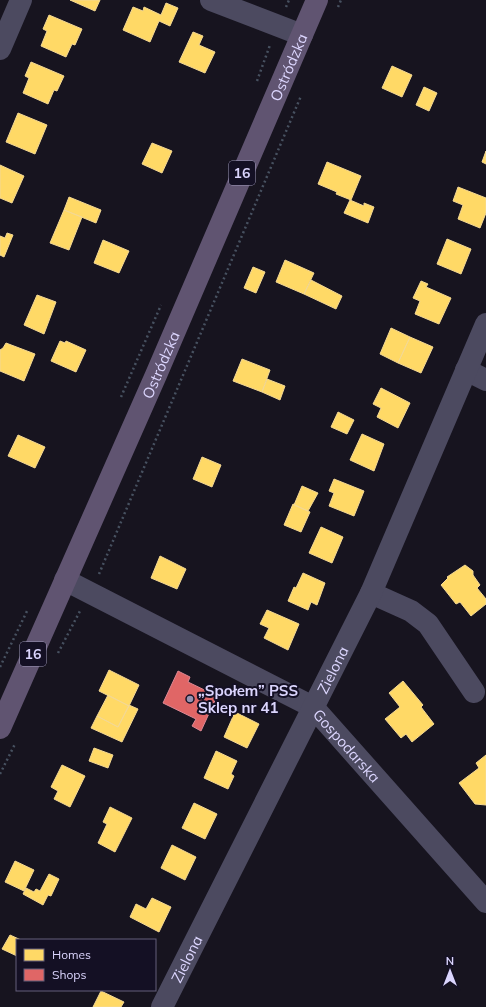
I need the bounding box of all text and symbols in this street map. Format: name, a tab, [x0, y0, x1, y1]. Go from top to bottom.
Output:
street label: Ostródzka	[265, 30, 311, 104]
road number: 16	[229, 161, 255, 185]
street label: Ostródzka	[137, 328, 183, 401]
road number: 16	[20, 642, 46, 666]
street label: Zielona	[312, 643, 352, 696]
place label: „Społem” PSS Sklep nr 41	[198, 681, 299, 717]
marker: „Społem” PSS Sklep nr 41	[185, 694, 195, 704]
street label: Gospodarska	[309, 705, 385, 786]
street label: Zielona	[166, 932, 206, 986]
legend	[16, 939, 156, 991]
text: Homes	[52, 947, 91, 962]
north arrow	[430, 951, 470, 991]
text: N	[446, 954, 454, 968]
text: Shops	[52, 967, 87, 982]

